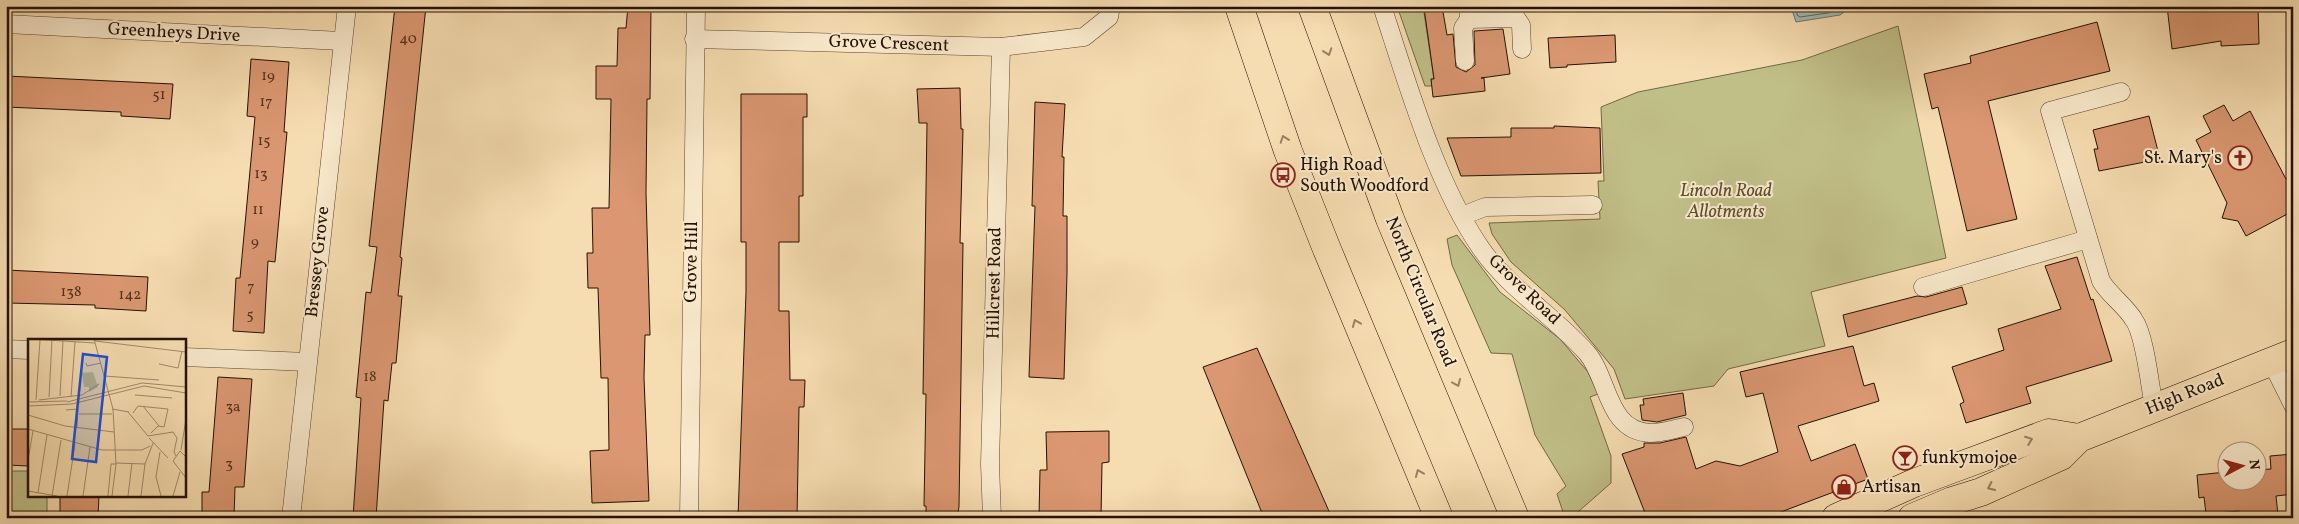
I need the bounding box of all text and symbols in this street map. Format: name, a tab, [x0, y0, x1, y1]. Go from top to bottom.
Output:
street label: Greenheys Drive	[107, 17, 241, 49]
house number: 40	[399, 29, 417, 50]
street label: Grove Crescent	[828, 29, 950, 59]
one-way arrow	[1322, 47, 1332, 56]
house number: 19	[261, 66, 275, 87]
house number: 51	[152, 85, 166, 106]
house number: 17	[259, 92, 273, 113]
house number: 15	[257, 131, 271, 152]
one-way arrow	[1280, 136, 1290, 144]
church icon: St. Mary's	[2227, 145, 2253, 171]
place label: St. Mary's	[2144, 146, 2222, 171]
place label: High Road South Woodford	[1300, 153, 1429, 199]
bus stop icon: High Road South Woodford	[1270, 162, 1296, 188]
house number: 13	[254, 164, 268, 185]
park label: Lincoln Road Allotments	[1680, 179, 1772, 225]
house number: 11	[252, 200, 264, 221]
street label: Bressey Grove	[300, 205, 336, 319]
street label: North Circular Road	[1378, 213, 1462, 371]
street label: Grove Hill	[679, 221, 705, 303]
street label: Hillcrest Road	[982, 227, 1008, 339]
house number: 9	[251, 232, 259, 253]
street label: Grove Road	[1482, 249, 1566, 331]
house number: 7	[247, 277, 255, 298]
house number: 138	[60, 282, 82, 303]
house number: 142	[119, 285, 141, 306]
house number: 5	[246, 305, 254, 326]
one-way arrow	[1352, 319, 1363, 328]
inset map	[28, 339, 185, 496]
house number: 18	[363, 367, 377, 388]
street label: High Road	[2142, 368, 2228, 422]
one-way arrow	[1451, 378, 1462, 387]
house number: 3a	[225, 397, 241, 418]
one-way arrow	[2025, 436, 2033, 446]
north arrow	[2216, 442, 2266, 492]
bar icon: funkymojoe	[1892, 445, 1918, 471]
place label: funkymojoe	[1922, 446, 2017, 471]
house number: 3	[225, 454, 233, 475]
text: N	[2243, 459, 2263, 471]
one-way arrow	[1415, 469, 1426, 478]
shop icon: Artisan	[1831, 474, 1857, 500]
place label: Artisan	[1862, 475, 1922, 500]
one-way arrow	[1987, 481, 1996, 491]

